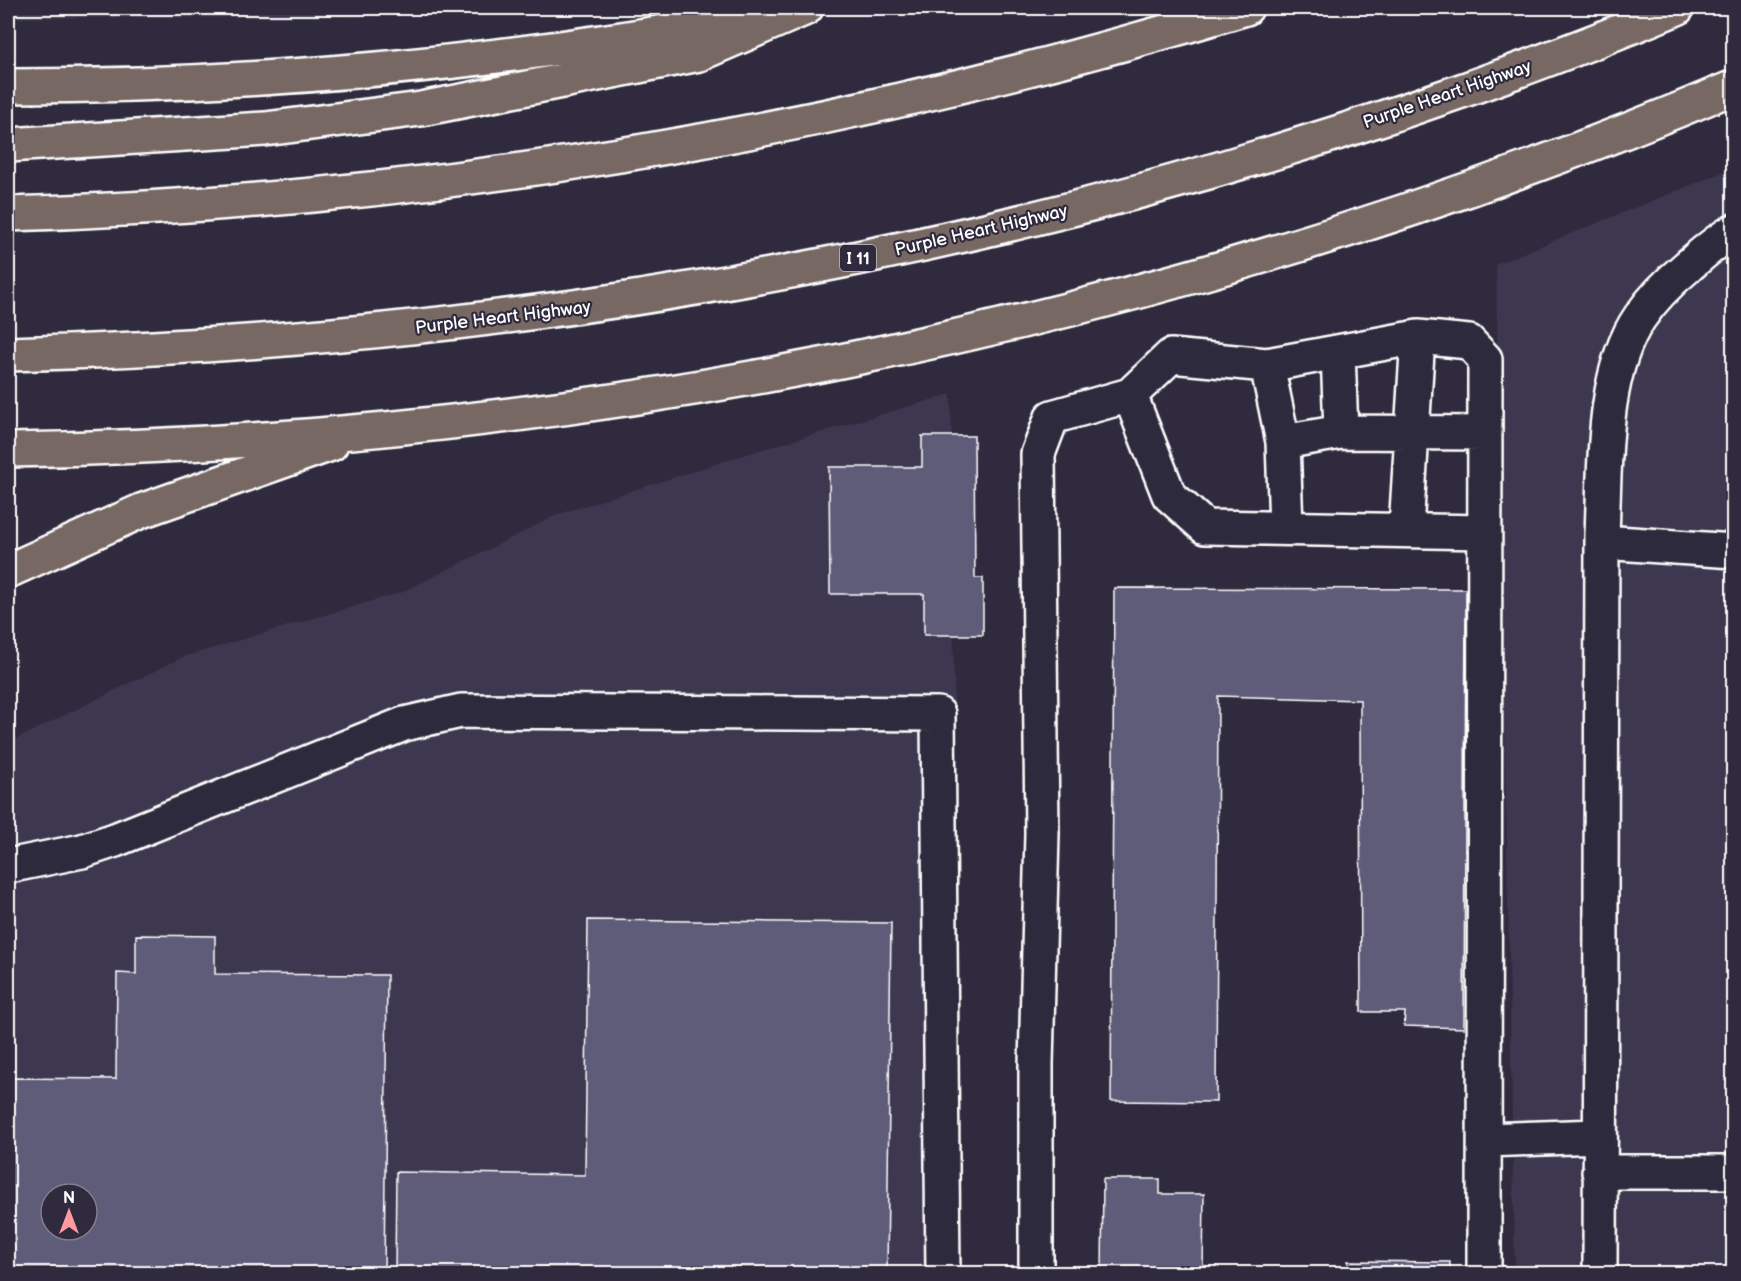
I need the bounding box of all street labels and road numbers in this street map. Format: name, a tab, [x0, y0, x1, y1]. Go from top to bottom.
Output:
street label: Purple Heart Highway	[1360, 56, 1535, 133]
street label: Purple Heart Highway	[893, 200, 1070, 261]
road number: I 11	[840, 245, 876, 271]
street label: Purple Heart Highway	[414, 296, 593, 339]

